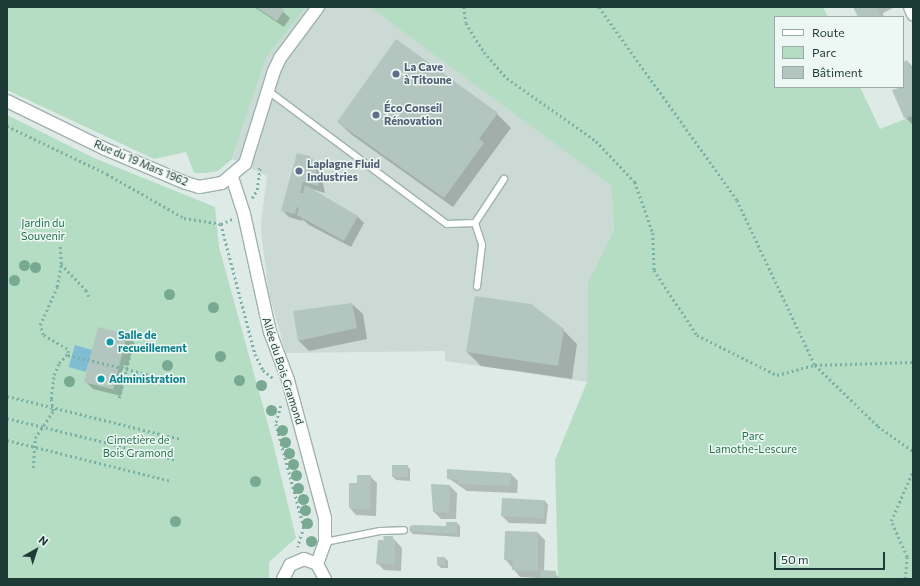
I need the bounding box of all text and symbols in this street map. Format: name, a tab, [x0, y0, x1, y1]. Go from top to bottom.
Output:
legend	[774, 16, 904, 88]
text: Route	[812, 25, 845, 39]
text: Parc	[812, 45, 836, 59]
place label: La Cave à Titoune	[404, 61, 452, 87]
text: Bâtiment	[812, 65, 863, 79]
marker: La Cave à Titoune	[391, 69, 401, 79]
place label: Éco Conseil Rénovation	[384, 102, 442, 128]
marker: Éco Conseil Rénovation	[371, 110, 381, 120]
street label: Rue du 19 Mars 1962	[92, 137, 190, 189]
place label: Laplagne Fluid Industries	[307, 158, 380, 184]
marker: Laplagne Fluid Industries	[294, 166, 304, 176]
park label: Jardin du Souvenir	[21, 217, 65, 243]
street label: Allée du Bois Gramond	[259, 316, 307, 426]
place label: Salle de recueillement	[118, 329, 187, 355]
marker: Salle de recueillement	[105, 337, 115, 347]
place label: Administration	[109, 372, 186, 386]
marker: Administration	[96, 374, 106, 384]
park label: Parc Lamothe-Lescure	[709, 430, 797, 456]
park label: Cimetière de Bois Gramond	[103, 434, 173, 460]
north arrow	[16, 530, 56, 570]
text: N	[37, 533, 51, 548]
scale bar	[776, 544, 887, 570]
text: 50 m	[781, 552, 809, 566]

